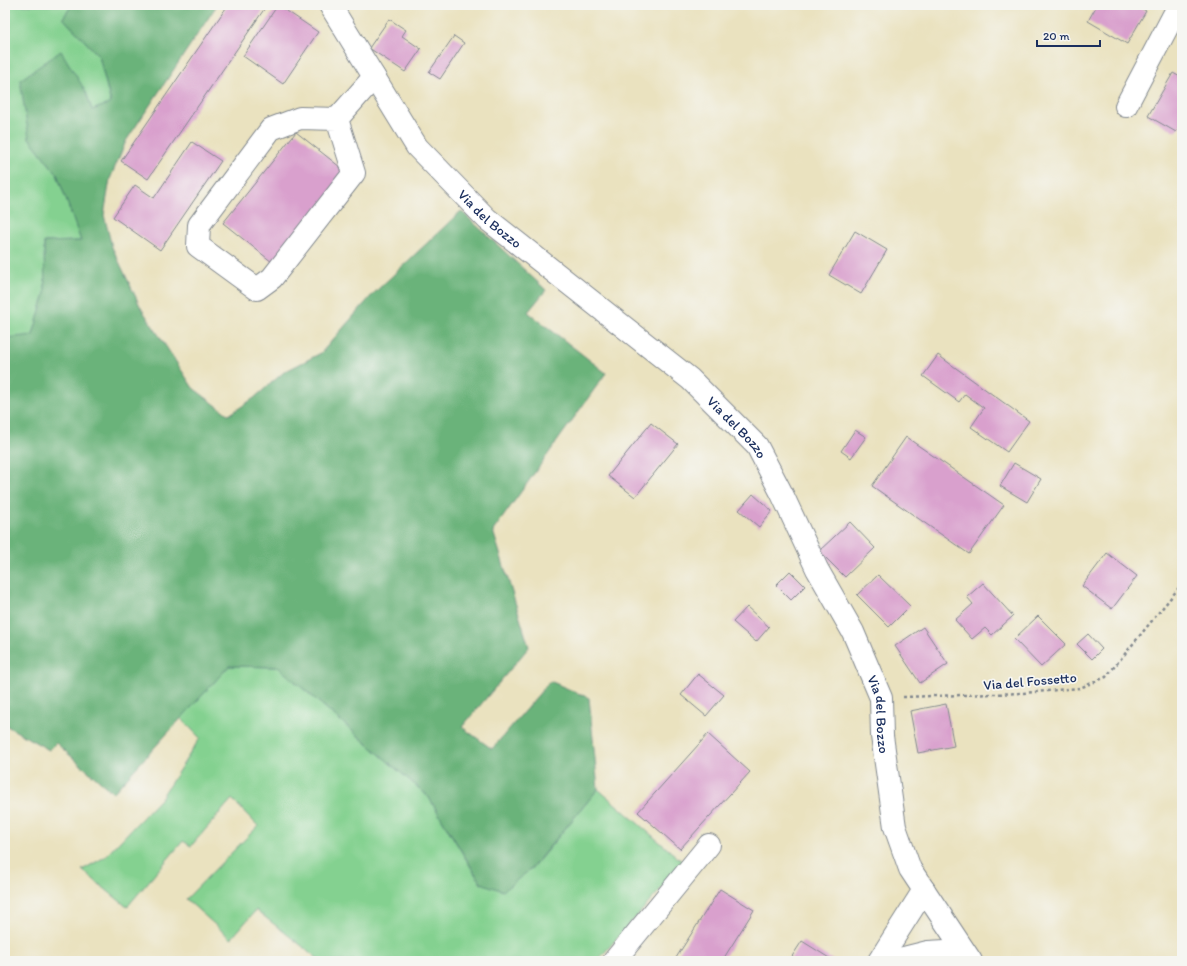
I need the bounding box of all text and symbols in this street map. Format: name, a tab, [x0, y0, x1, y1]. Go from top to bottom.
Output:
scale bar	[1037, 22, 1100, 48]
text: 20 m	[1043, 29, 1070, 43]
street label: Via del Bozzo	[454, 186, 525, 252]
street label: Via del Bozzo	[703, 393, 770, 461]
street label: Via del Fossetto	[983, 669, 1077, 694]
street label: Via del Bozzo	[863, 673, 892, 755]

